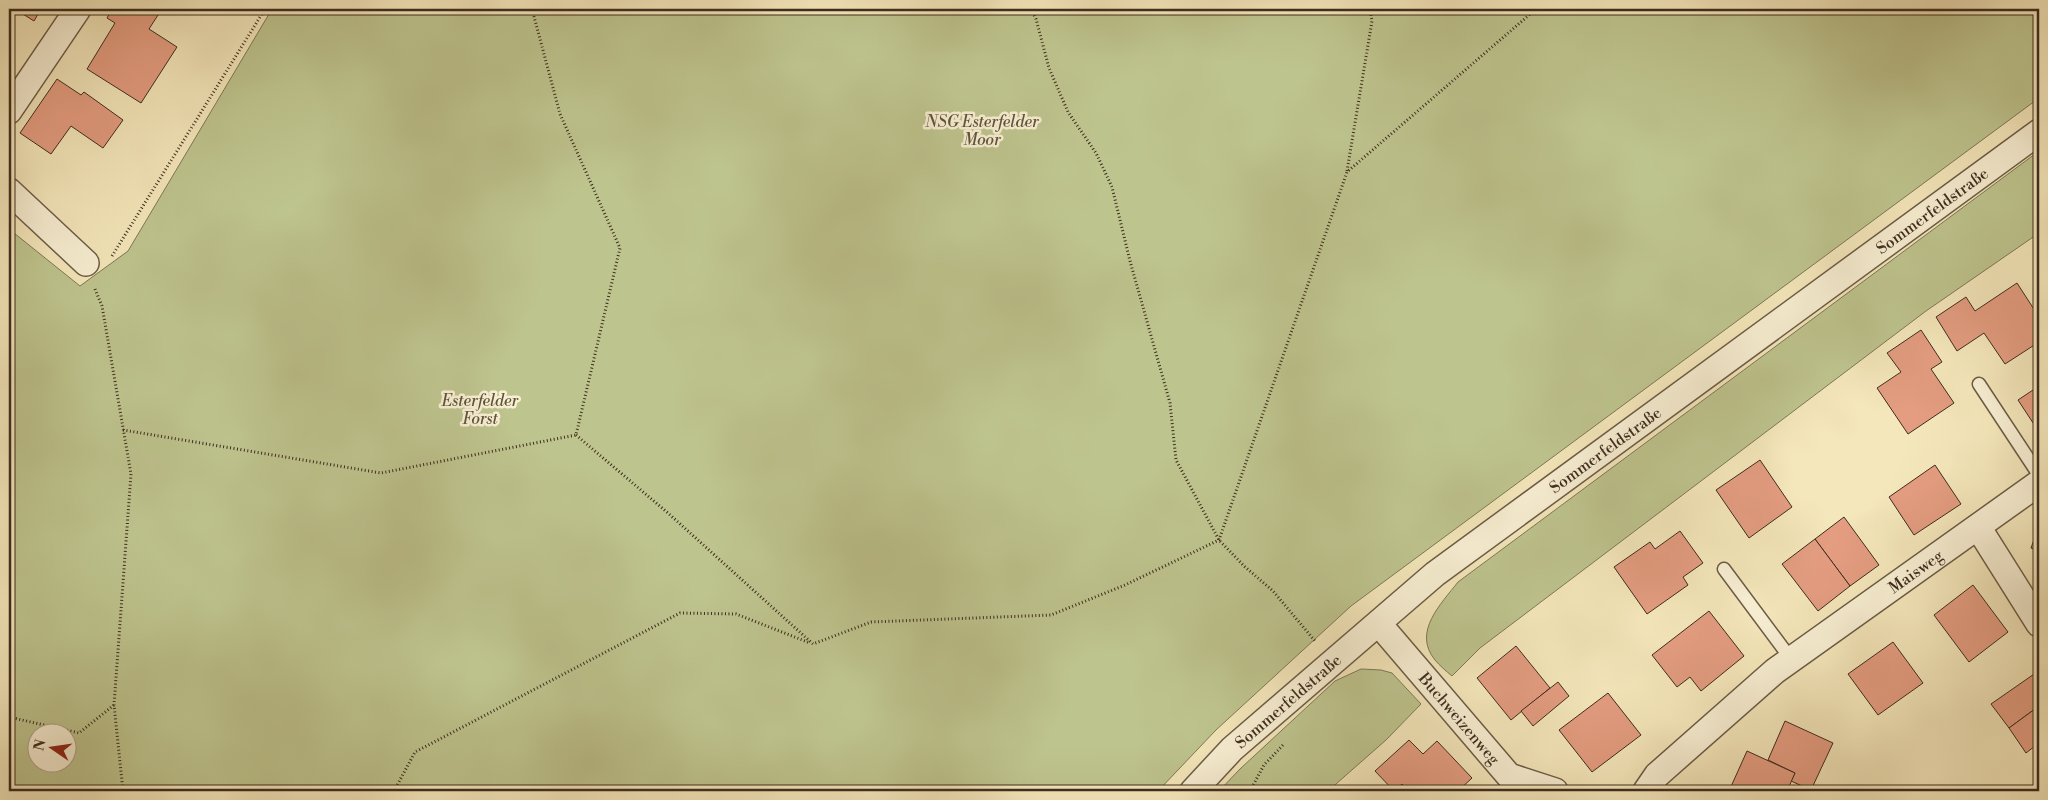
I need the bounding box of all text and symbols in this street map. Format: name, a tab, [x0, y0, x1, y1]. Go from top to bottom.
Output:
park label: NSG Esterfelder Moor	[924, 112, 1040, 150]
street label: Sommerfeldstraße	[1872, 164, 1992, 259]
park label: Esterfelder Forst	[441, 391, 520, 429]
street label: Sommerfeldstraße	[1546, 403, 1666, 498]
street label: Maisweg	[1885, 545, 1948, 598]
street label: Sommerfeldstraße	[1231, 650, 1346, 753]
street label: Buchweizenweg	[1413, 668, 1504, 770]
north arrow	[28, 722, 78, 772]
text: N	[30, 738, 50, 753]

